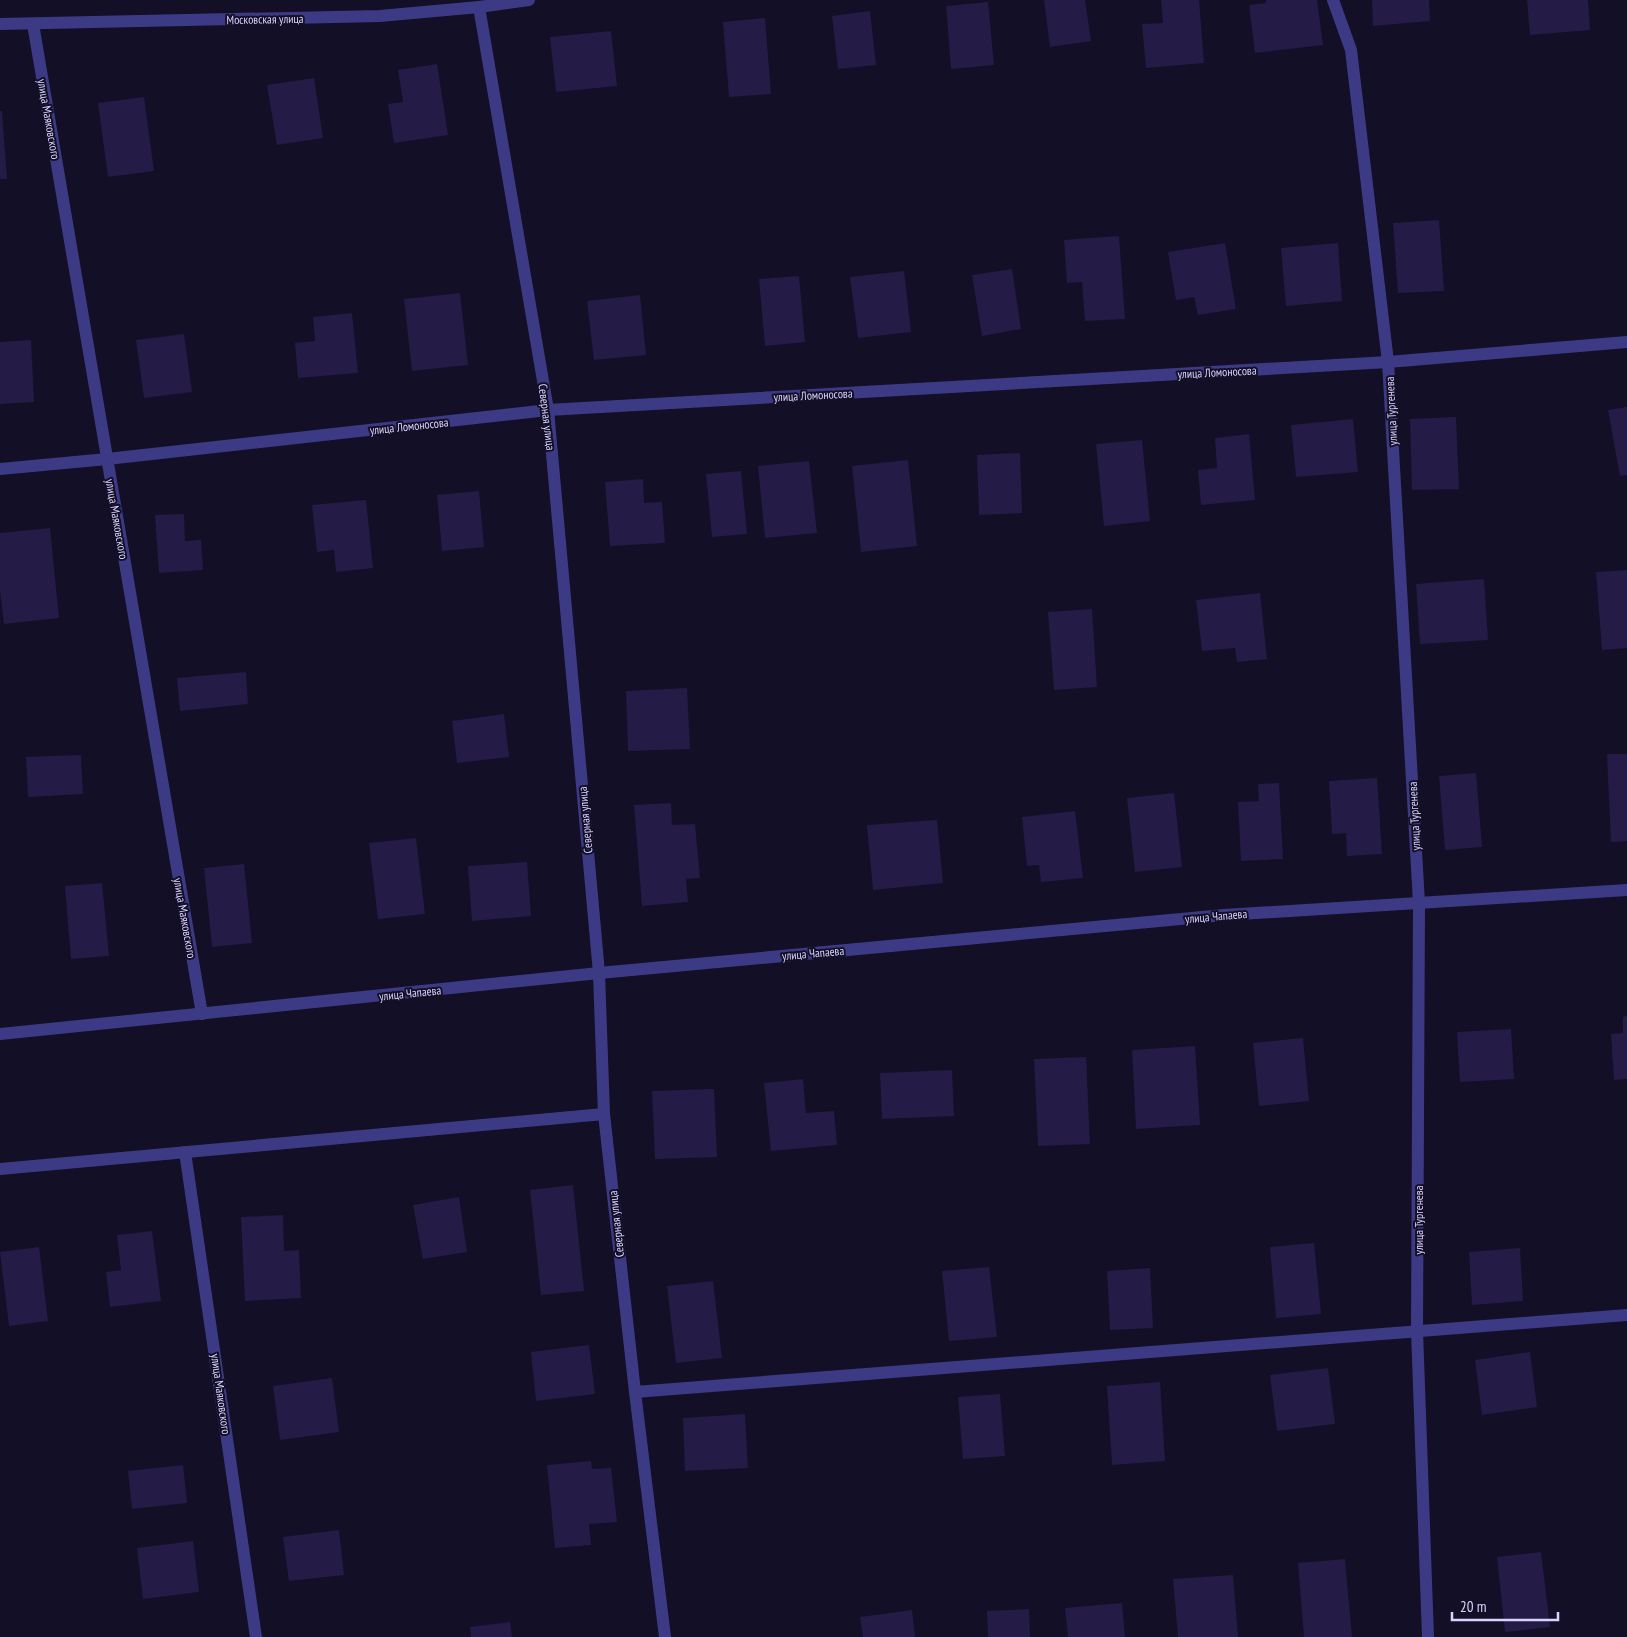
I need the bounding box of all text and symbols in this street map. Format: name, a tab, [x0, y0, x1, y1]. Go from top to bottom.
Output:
street label: Московская улица	[226, 11, 304, 27]
street label: улица Маяковского	[35, 78, 63, 160]
street label: улица Ломоносова	[1177, 362, 1257, 382]
street label: улица Тургенева	[1382, 376, 1400, 446]
street label: Северная улица	[535, 383, 559, 451]
street label: улица Ломоносова	[773, 385, 853, 405]
street label: улица Ломоносова	[369, 414, 449, 438]
street label: улица Маяковского	[103, 478, 131, 560]
street label: улица Тургенева	[1405, 781, 1423, 851]
street label: Северная улица	[575, 786, 595, 854]
street label: улица Маяковского	[171, 877, 199, 959]
street label: улица Чапаева	[1184, 906, 1248, 926]
street label: улица Чапаева	[781, 943, 845, 963]
street label: улица Чапаева	[378, 982, 442, 1004]
street label: улица Тургенева	[1411, 1185, 1426, 1254]
street label: Северная улица	[605, 1190, 627, 1258]
street label: улица Маяковского	[208, 1353, 234, 1435]
scale bar	[1452, 1590, 1558, 1622]
text: 20 m	[1460, 1597, 1486, 1616]

